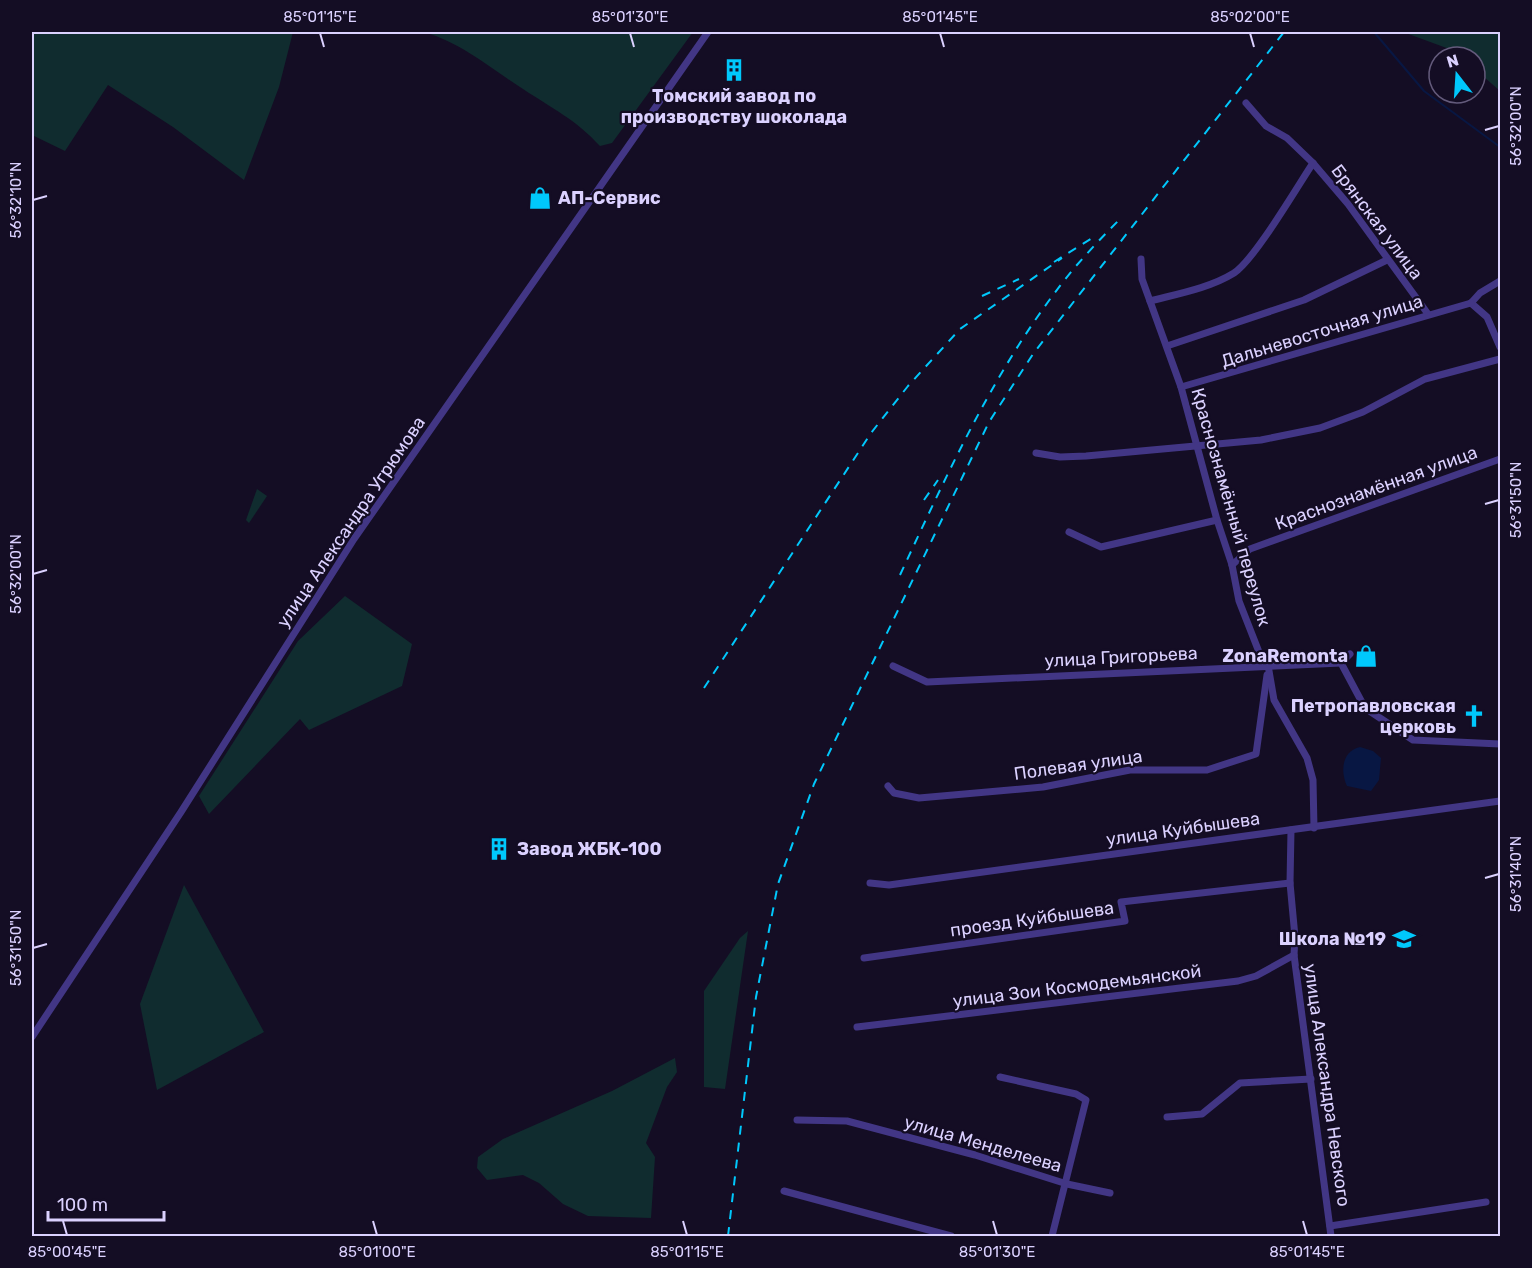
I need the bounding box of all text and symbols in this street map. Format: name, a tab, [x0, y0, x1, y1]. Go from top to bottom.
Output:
text: 85°01'15"E	[283, 8, 357, 26]
text: 85°01'30"E	[592, 8, 668, 26]
text: 85°01'45"E	[902, 8, 978, 26]
text: 85°02'00"E	[1210, 8, 1290, 26]
north arrow	[1427, 45, 1487, 105]
text: N	[1444, 50, 1461, 72]
building icon: Томский завод по производству шоколада	[721, 57, 747, 83]
place label: Томский завод по производству шоколада	[621, 85, 847, 128]
text: 56°32'00"N	[1507, 86, 1525, 166]
street label: Брянская улица	[1327, 160, 1427, 284]
text: 56°32'10"N	[7, 162, 25, 238]
shop icon: АП-Сервис	[527, 185, 553, 211]
place label: АП-Сервис	[558, 187, 661, 209]
street label: Дальневосточная улица	[1218, 290, 1426, 372]
street label: Краснознамённый переулок	[1186, 385, 1276, 629]
street label: улица Александра Угрюмова	[272, 412, 430, 632]
street label: Краснознамённая улица	[1272, 441, 1480, 535]
text: 56°31'50"N	[1507, 462, 1525, 538]
text: 56°32'00"N	[7, 534, 25, 614]
street label: улица Григорьева	[1044, 642, 1198, 672]
shop icon: ZonaRemonta	[1353, 643, 1379, 669]
place label: ZonaRemonta	[1222, 645, 1348, 667]
place label: Петропавловская церковь	[1291, 695, 1456, 738]
church icon: Петропавловская церковь	[1461, 703, 1487, 729]
street label: Полевая улица	[1012, 745, 1144, 785]
street label: улица Куйбышева	[1105, 807, 1261, 851]
building icon: Завод ЖБК-100	[486, 836, 512, 862]
text: 56°31'40"N	[1507, 836, 1525, 912]
place label: Завод ЖБК-100	[517, 838, 662, 860]
street label: проезд Куйбышева	[949, 897, 1115, 941]
text: 56°31'50"N	[7, 910, 25, 986]
school or university icon: Школа №19	[1391, 926, 1417, 952]
place label: Школа №19	[1279, 928, 1386, 950]
street label: улица Зои Космодемьянской	[951, 960, 1203, 1012]
street label: улица Александра Невского	[1299, 962, 1355, 1208]
street label: улица Менделеева	[902, 1111, 1064, 1177]
scale bar	[48, 1184, 164, 1222]
text: 100 m	[57, 1194, 108, 1216]
text: 85°00'45"E	[28, 1243, 106, 1261]
text: 85°01'00"E	[338, 1243, 416, 1261]
text: 85°01'15"E	[650, 1243, 724, 1261]
text: 85°01'30"E	[959, 1243, 1035, 1261]
text: 85°01'45"E	[1269, 1243, 1345, 1261]

